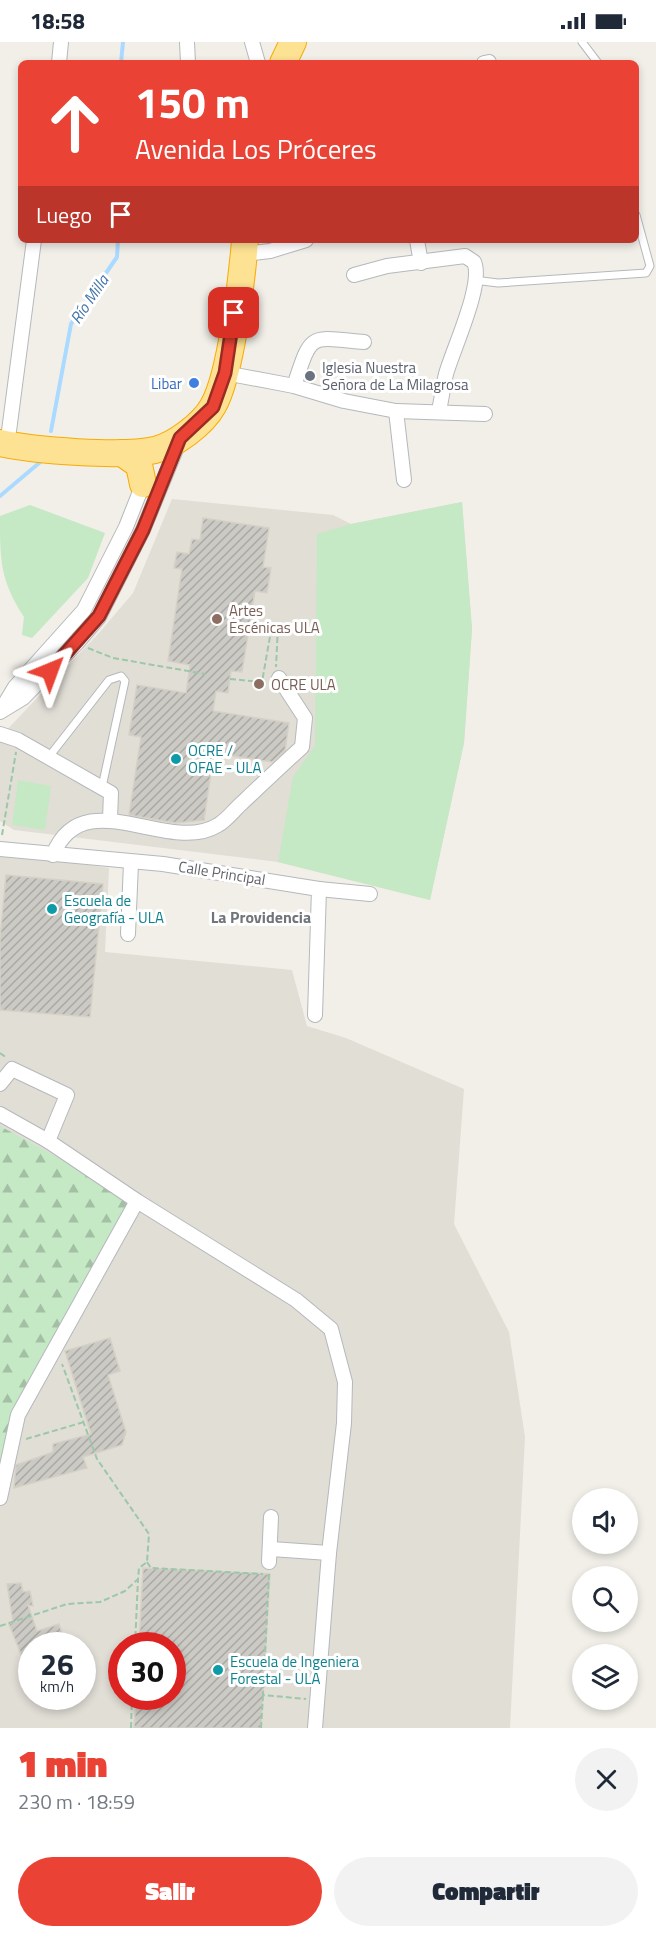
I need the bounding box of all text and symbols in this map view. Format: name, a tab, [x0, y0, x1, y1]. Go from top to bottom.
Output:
text: 18:58	[30, 4, 85, 38]
text: 150 m	[135, 70, 250, 134]
icon: ahead	[36, 84, 114, 162]
text: Avenida Los Próceres	[135, 128, 377, 169]
text: Luego	[36, 198, 92, 232]
icon: arrive	[104, 198, 137, 231]
water label: Río Milla	[64, 269, 115, 328]
pin	[208, 287, 259, 338]
icon: arrive	[217, 296, 250, 329]
place label: Iglesia Nuestra Señora de La Milagrosa	[322, 356, 469, 396]
marker: Iglesia Nuestra Señora de La Milagrosa	[303, 369, 317, 383]
place label: Libar	[151, 372, 182, 395]
marker: Libar	[187, 376, 201, 390]
place label: Artes Escénicas ULA	[229, 599, 320, 639]
marker: Artes Escénicas ULA	[210, 612, 224, 626]
position arrow	[18, 639, 82, 703]
place label: OCRE ULA	[271, 673, 336, 696]
marker: OCRE ULA	[252, 677, 266, 691]
place label: OCRE / OFAE - ULA	[188, 739, 262, 779]
marker: OCRE / OFAE - ULA	[169, 752, 183, 766]
street label: Calle Principal	[177, 855, 267, 891]
place label: Escuela de Geografía - ULA	[64, 889, 164, 929]
marker: Escuela de Geografía - ULA	[45, 902, 59, 916]
district label: La Providencia	[211, 905, 311, 929]
map controls	[572, 1488, 638, 1710]
button: sound	[572, 1488, 638, 1554]
button: search	[572, 1566, 638, 1632]
speed limit sign: 30	[108, 1632, 186, 1710]
text: 26	[40, 1641, 74, 1687]
button: layers	[572, 1644, 638, 1710]
place label: Escuela de Ingeniera Forestal - ULA	[230, 1650, 360, 1690]
marker: Escuela de Ingeniera Forestal - ULA	[211, 1663, 225, 1677]
text: km/h	[40, 1675, 74, 1698]
text: 1 min	[18, 1736, 107, 1791]
button: close	[575, 1748, 638, 1811]
text: 230 m · 18:59	[18, 1786, 135, 1817]
button: Salir	[18, 1857, 322, 1926]
button: Compartir	[334, 1857, 638, 1926]

